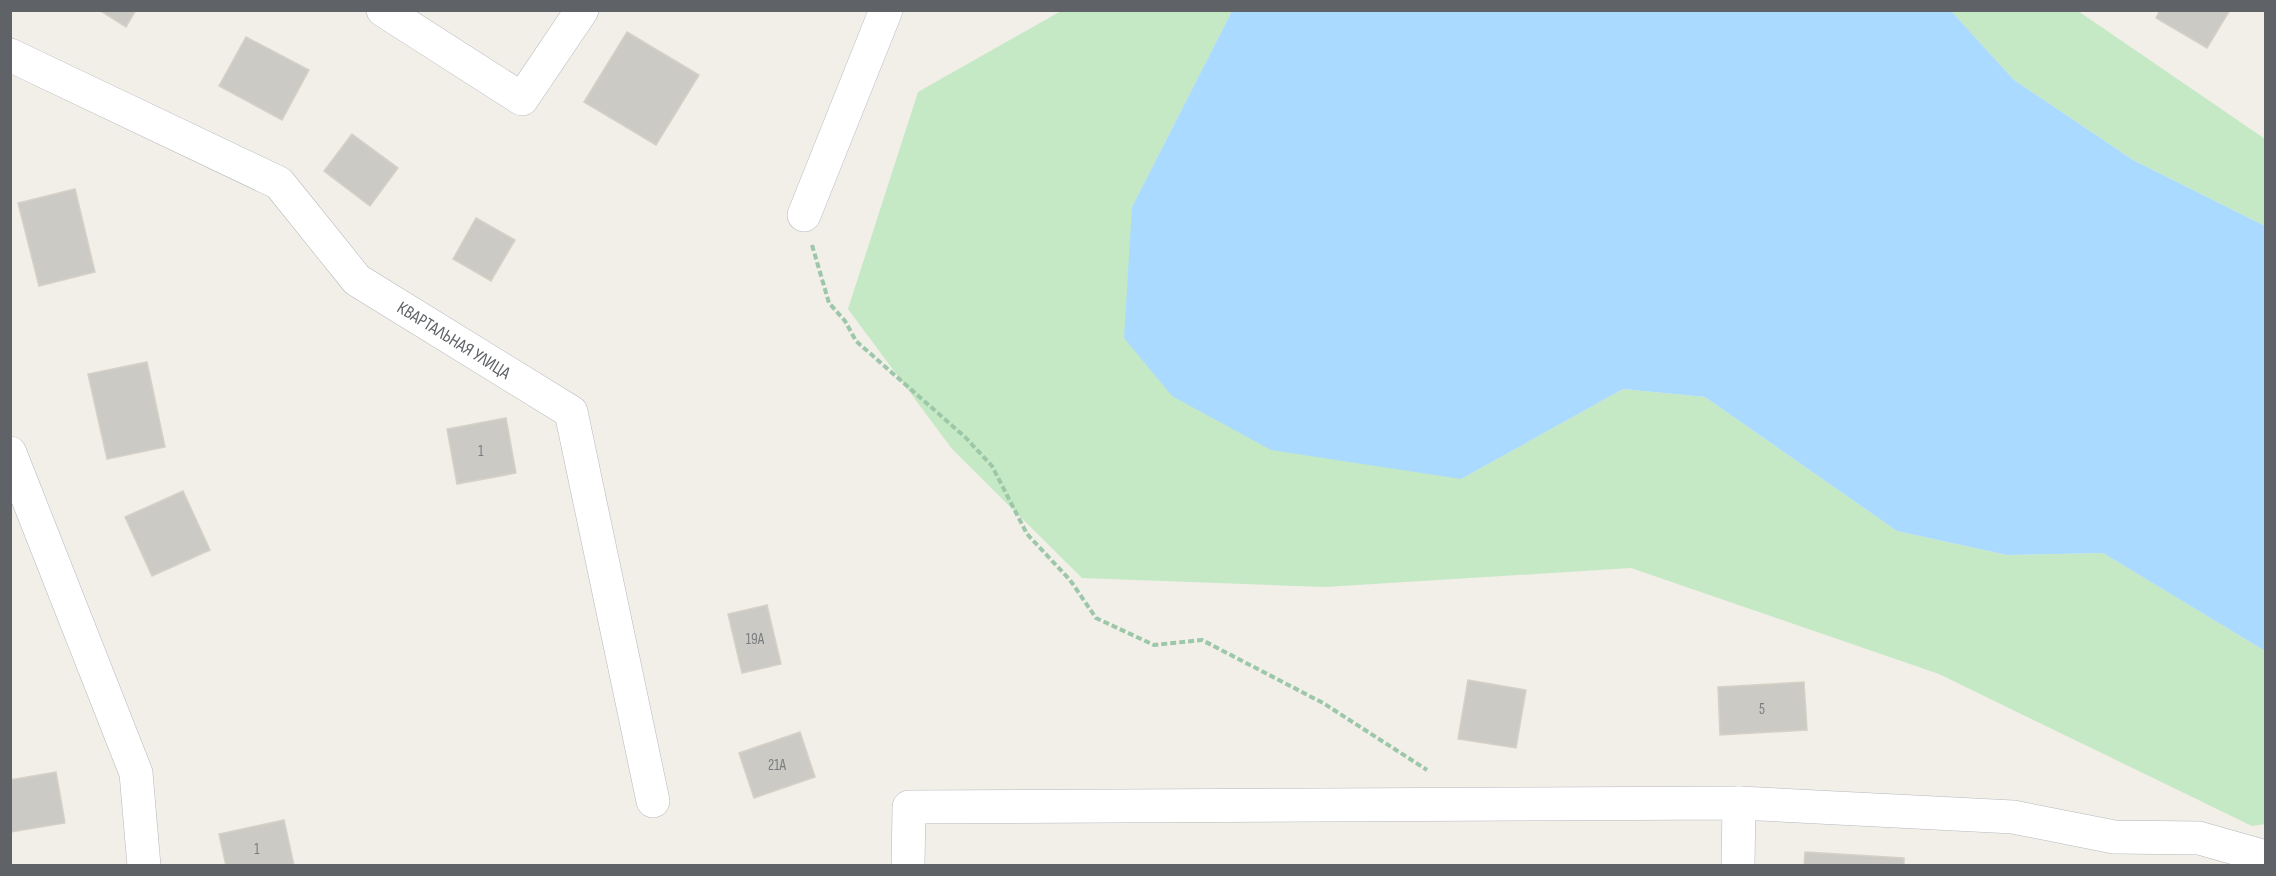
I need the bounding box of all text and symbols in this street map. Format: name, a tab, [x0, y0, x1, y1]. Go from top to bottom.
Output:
street label: КВАРТАЛЬНАЯ УЛИЦА	[393, 297, 515, 384]
house number: 1	[478, 442, 484, 461]
house number: 19А	[746, 630, 765, 649]
house number: 5	[1759, 700, 1765, 719]
house number: 21А	[768, 756, 787, 775]
house number: 1	[254, 840, 260, 859]

